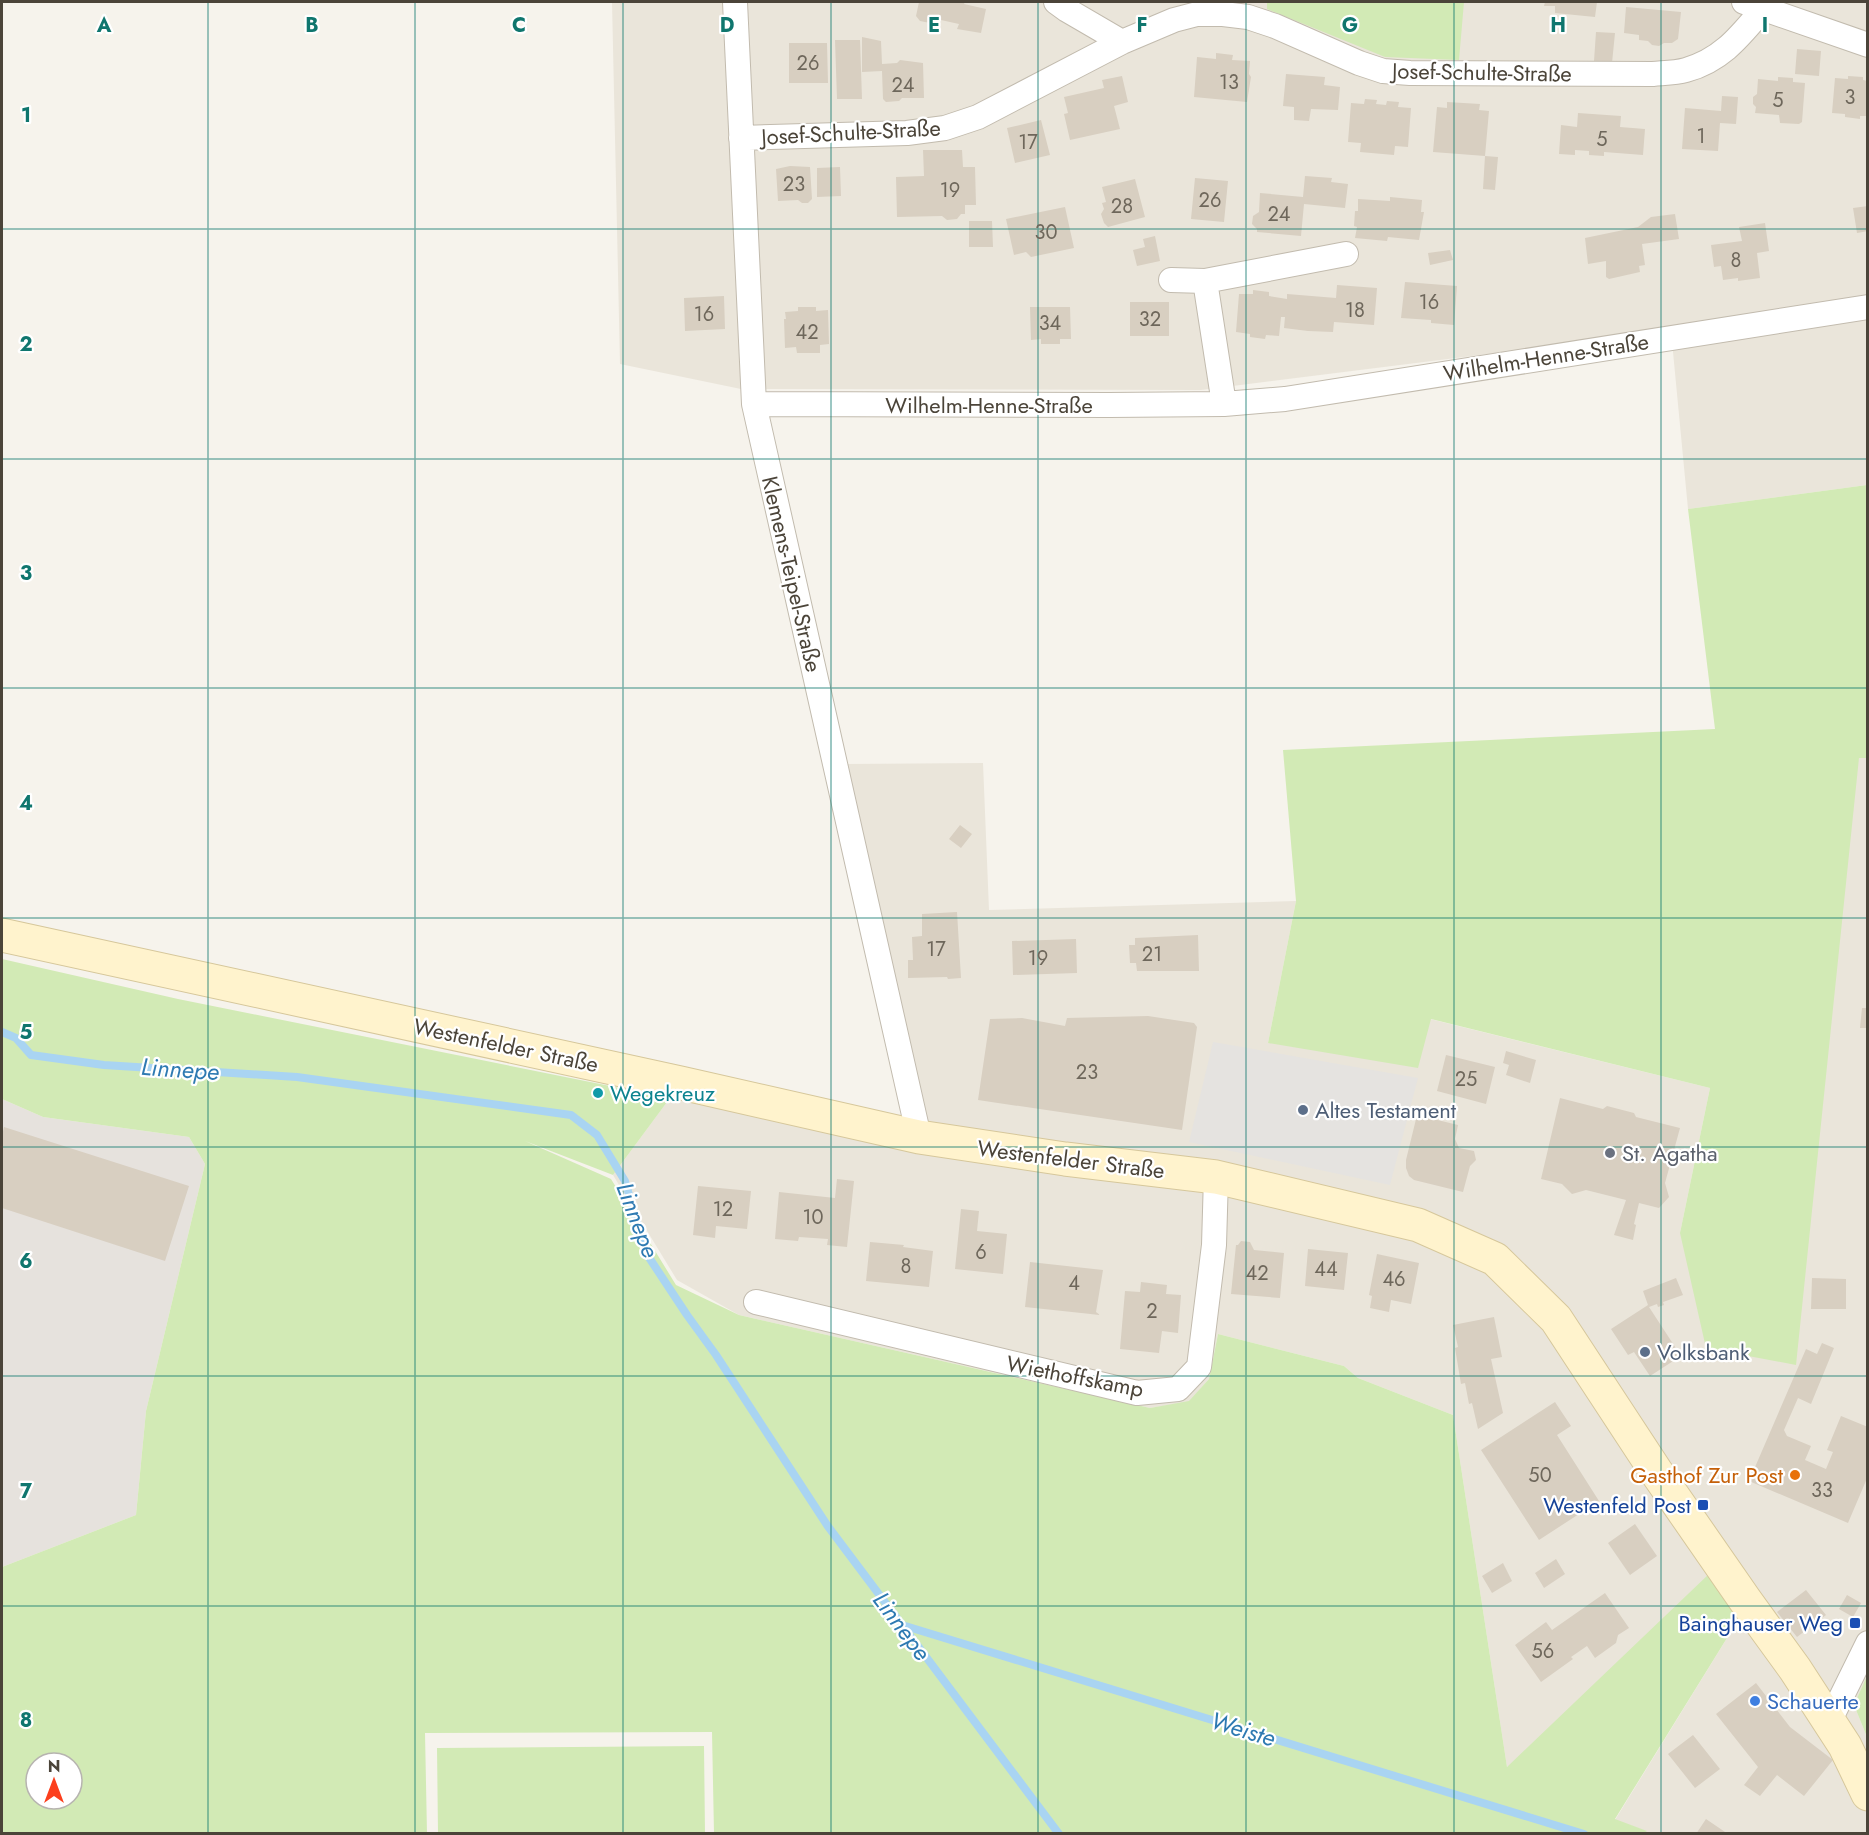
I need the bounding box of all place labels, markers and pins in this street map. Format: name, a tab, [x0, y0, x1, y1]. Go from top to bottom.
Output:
place label: Wegekreuz	[610, 1077, 715, 1109]
marker: Wegekreuz	[591, 1086, 605, 1100]
place label: Altes Testament	[1315, 1094, 1457, 1126]
marker: Altes Testament	[1296, 1103, 1310, 1117]
place label: St. Agatha	[1622, 1137, 1718, 1169]
marker: St. Agatha	[1603, 1146, 1617, 1160]
place label: Volksbank	[1657, 1336, 1750, 1368]
marker: Volksbank	[1638, 1345, 1652, 1359]
place label: Gasthof Zur Post	[1630, 1459, 1784, 1491]
marker: Gasthof Zur Post	[1788, 1468, 1802, 1482]
place label: Westenfeld Post	[1543, 1489, 1692, 1521]
marker: Westenfeld Post	[1696, 1498, 1710, 1512]
place label: Bainghauser Weg	[1678, 1607, 1843, 1639]
marker: Bainghauser Weg	[1848, 1616, 1862, 1630]
place label: Schauerte	[1767, 1685, 1859, 1717]
marker: Schauerte	[1748, 1694, 1762, 1708]

